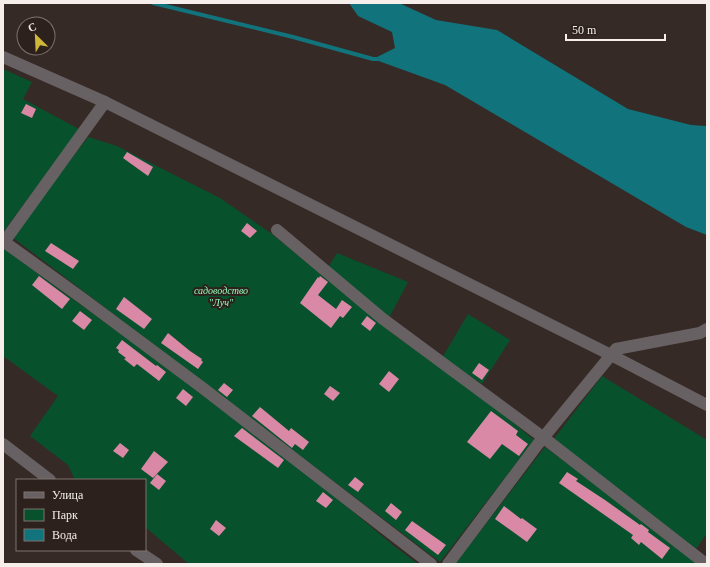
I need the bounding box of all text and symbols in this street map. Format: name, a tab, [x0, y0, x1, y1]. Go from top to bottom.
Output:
north arrow	[16, 16, 56, 56]
scale bar	[566, 16, 665, 42]
text: С	[26, 20, 38, 34]
text: 50 m	[572, 23, 597, 37]
park label: садоводство "Луч"	[194, 285, 248, 308]
legend	[16, 479, 146, 551]
text: Улица	[52, 488, 84, 502]
text: Парк	[52, 508, 78, 522]
text: Вода	[52, 528, 78, 542]

